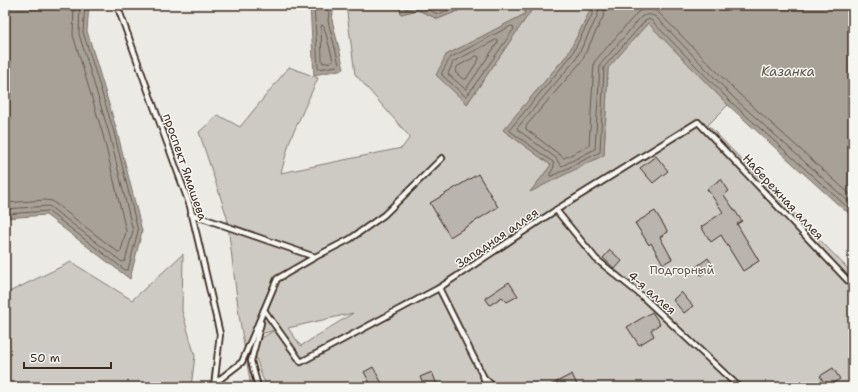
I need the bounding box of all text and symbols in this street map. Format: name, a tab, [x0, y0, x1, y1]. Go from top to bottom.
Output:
water label: Казанка	[761, 63, 815, 80]
street label: проспект Ямашева	[159, 111, 211, 223]
street label: Набережная аллея	[739, 151, 827, 243]
street label: Западная аллея	[453, 204, 541, 272]
park label: Подгорный	[650, 262, 715, 278]
street label: 4-я аллея	[625, 268, 679, 318]
scale bar	[24, 344, 111, 370]
text: 50 m	[30, 350, 60, 366]

